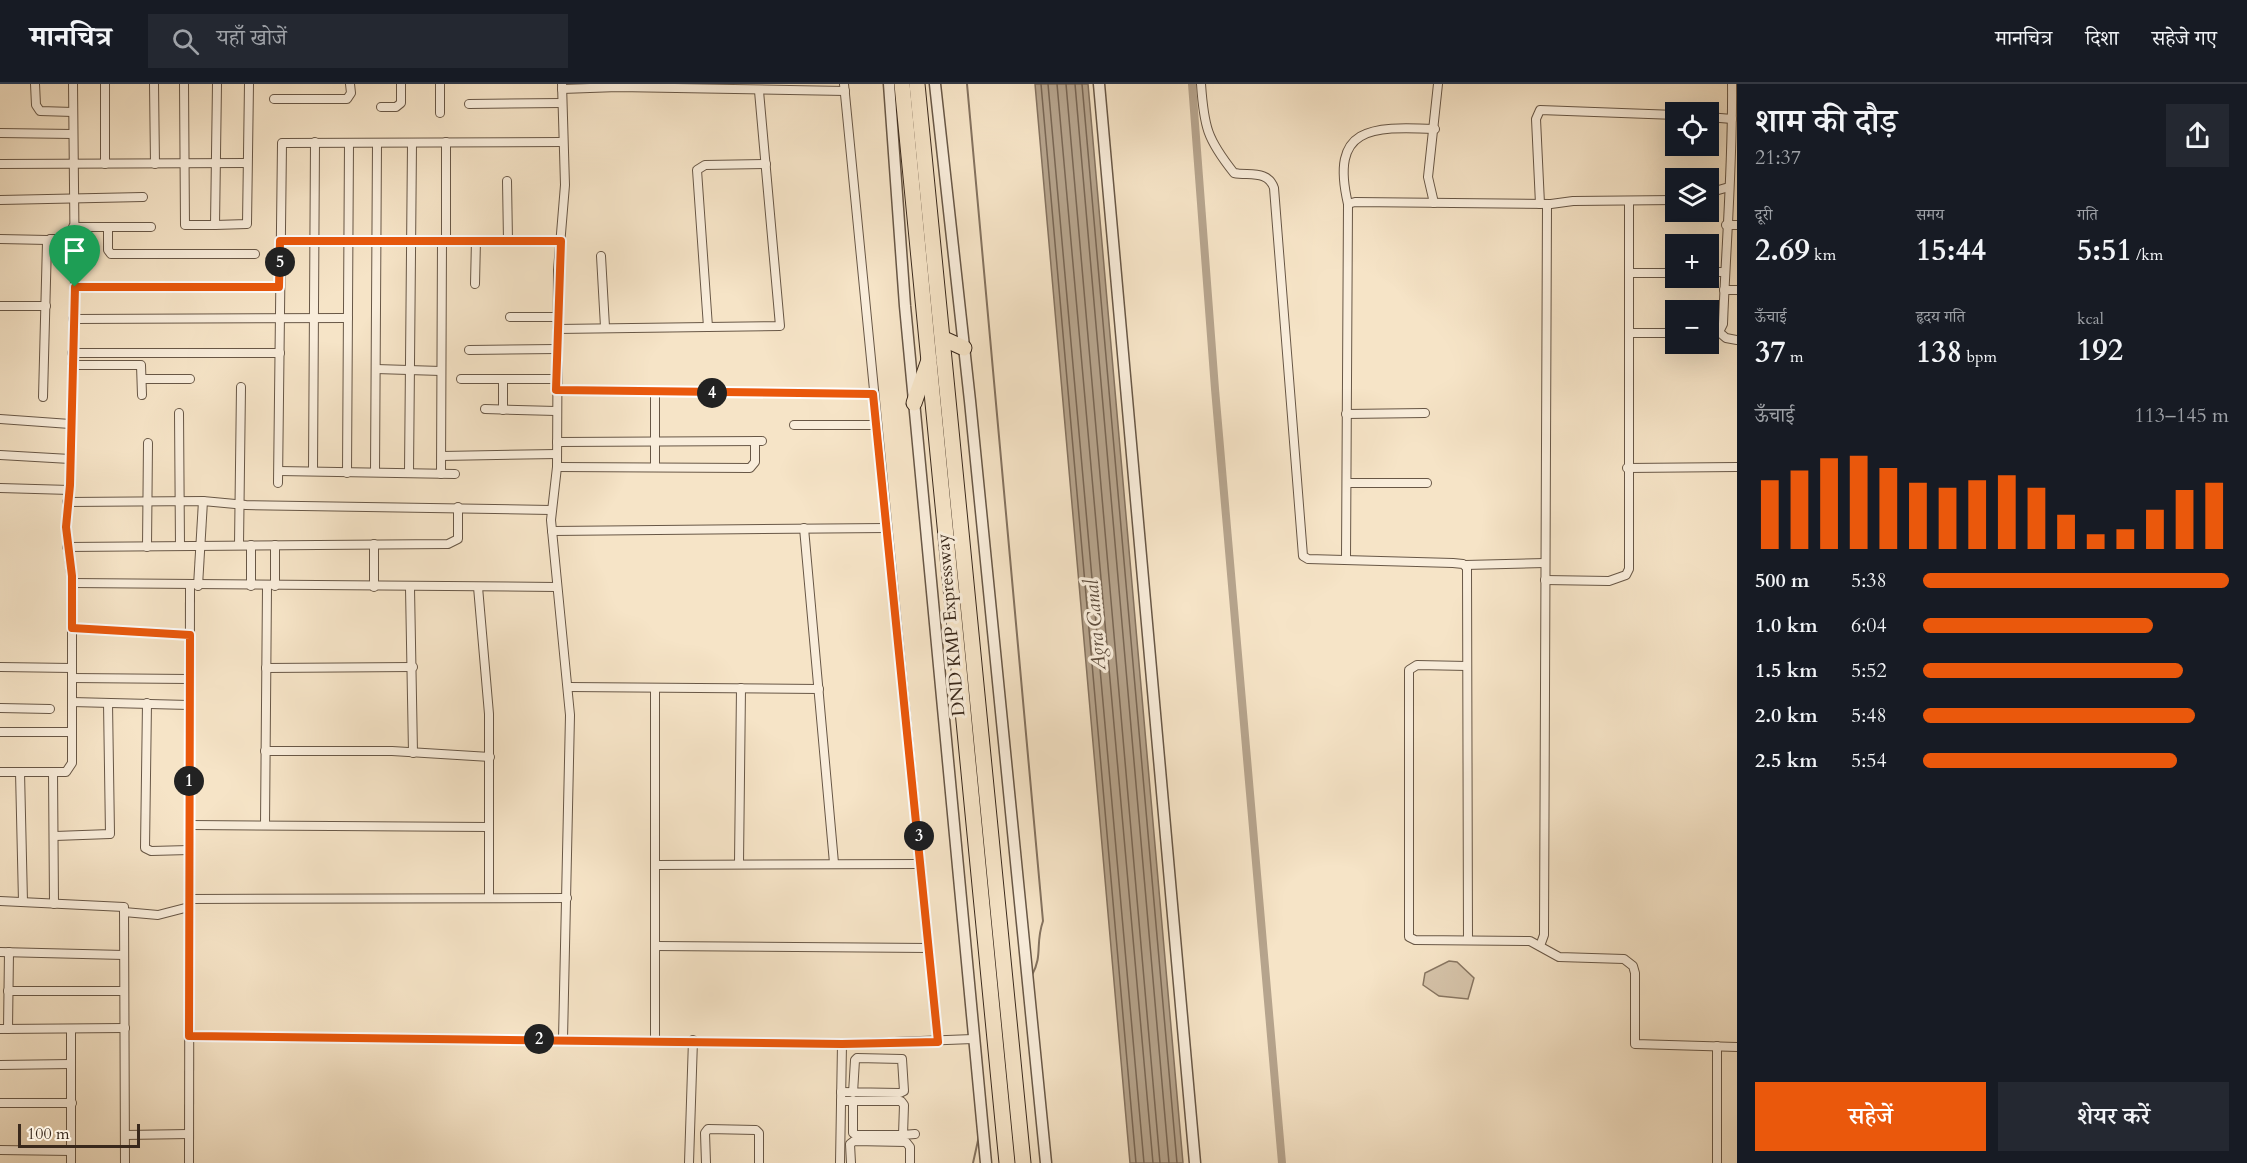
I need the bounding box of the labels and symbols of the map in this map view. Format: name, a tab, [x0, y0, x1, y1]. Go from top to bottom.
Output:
pin	[49, 225, 100, 287]
pin: 5	[265, 247, 295, 277]
pin: 4	[697, 378, 727, 408]
street label: DND KMP Expressway	[931, 532, 971, 717]
water label: Agra Canal	[1078, 578, 1113, 673]
pin: 1	[174, 766, 204, 796]
pin: 3	[904, 821, 934, 851]
pin: 2	[524, 1024, 554, 1054]
scale bar	[18, 1121, 140, 1148]

